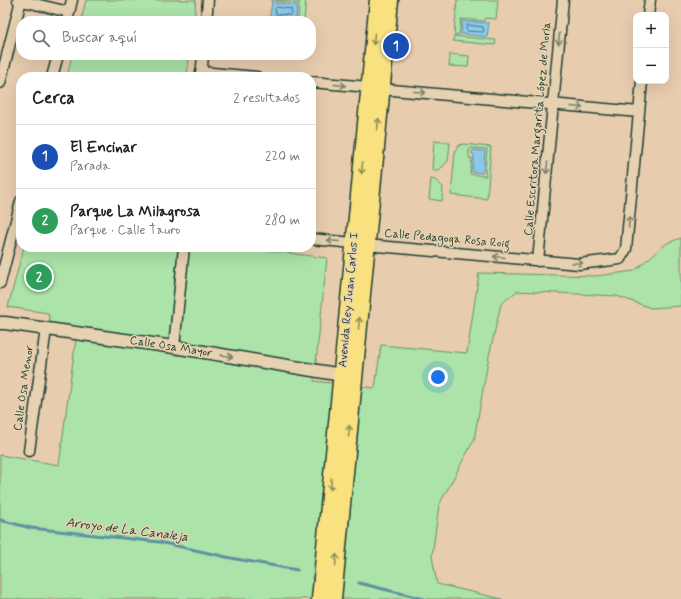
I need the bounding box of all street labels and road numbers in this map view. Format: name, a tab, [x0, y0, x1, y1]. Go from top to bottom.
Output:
street label: Calle Escritora Margarita López de Morla	[521, 22, 556, 236]
street label: Calle Pedagoga Rosa Roig	[383, 226, 511, 253]
street label: Avenida Rey Juan Carlos I	[335, 232, 363, 368]
street label: Calle Osa Mayor	[129, 333, 213, 361]
street label: Calle Osa Menor	[10, 344, 38, 432]

